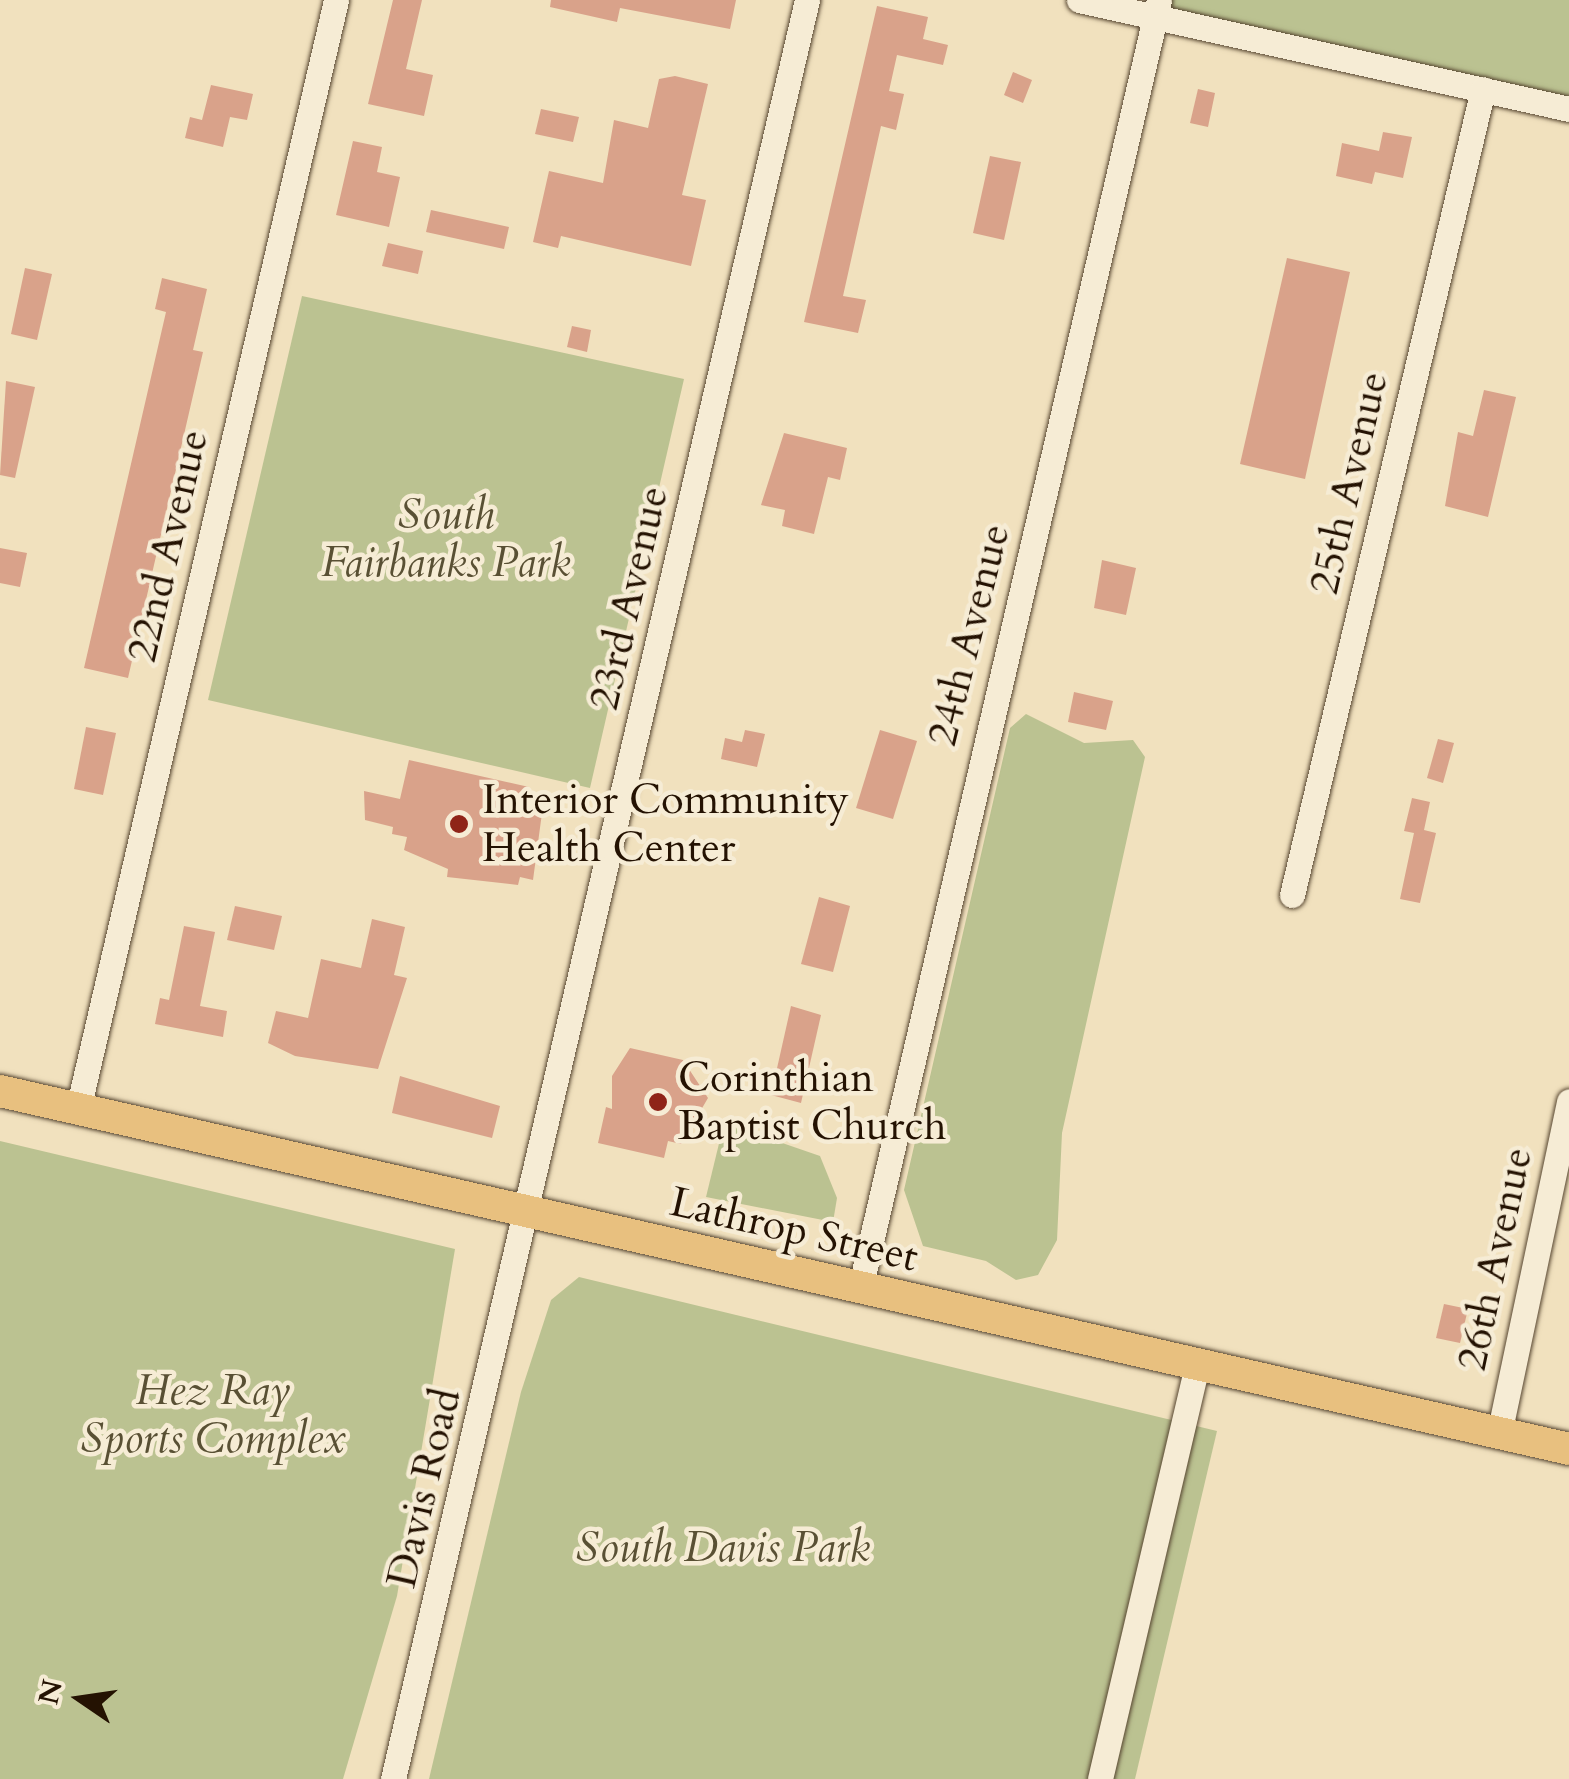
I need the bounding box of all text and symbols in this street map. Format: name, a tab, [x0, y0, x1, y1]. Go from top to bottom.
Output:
street label: 25th Avenue	[1299, 367, 1399, 599]
street label: 22nd Avenue	[117, 425, 219, 667]
street label: 23rd Avenue	[579, 481, 679, 715]
park label: South Fairbanks Park	[321, 490, 571, 588]
street label: 24th Avenue	[917, 519, 1021, 751]
place label: Interior Community Health Center	[482, 775, 849, 874]
marker: Interior Community Health Center	[446, 811, 472, 837]
place label: Corinthian Baptist Church	[678, 1053, 946, 1152]
marker: Corinthian Baptist Church	[647, 1091, 669, 1113]
street label: 26th Avenue	[1447, 1143, 1543, 1375]
street label: Lathrop Street	[665, 1177, 923, 1283]
park label: Hez Ray Sports Complex	[81, 1366, 345, 1464]
street label: Davis Road	[377, 1383, 471, 1593]
park label: South Davis Park	[576, 1523, 870, 1573]
north arrow	[30, 1649, 130, 1749]
text: N	[30, 1676, 72, 1708]

